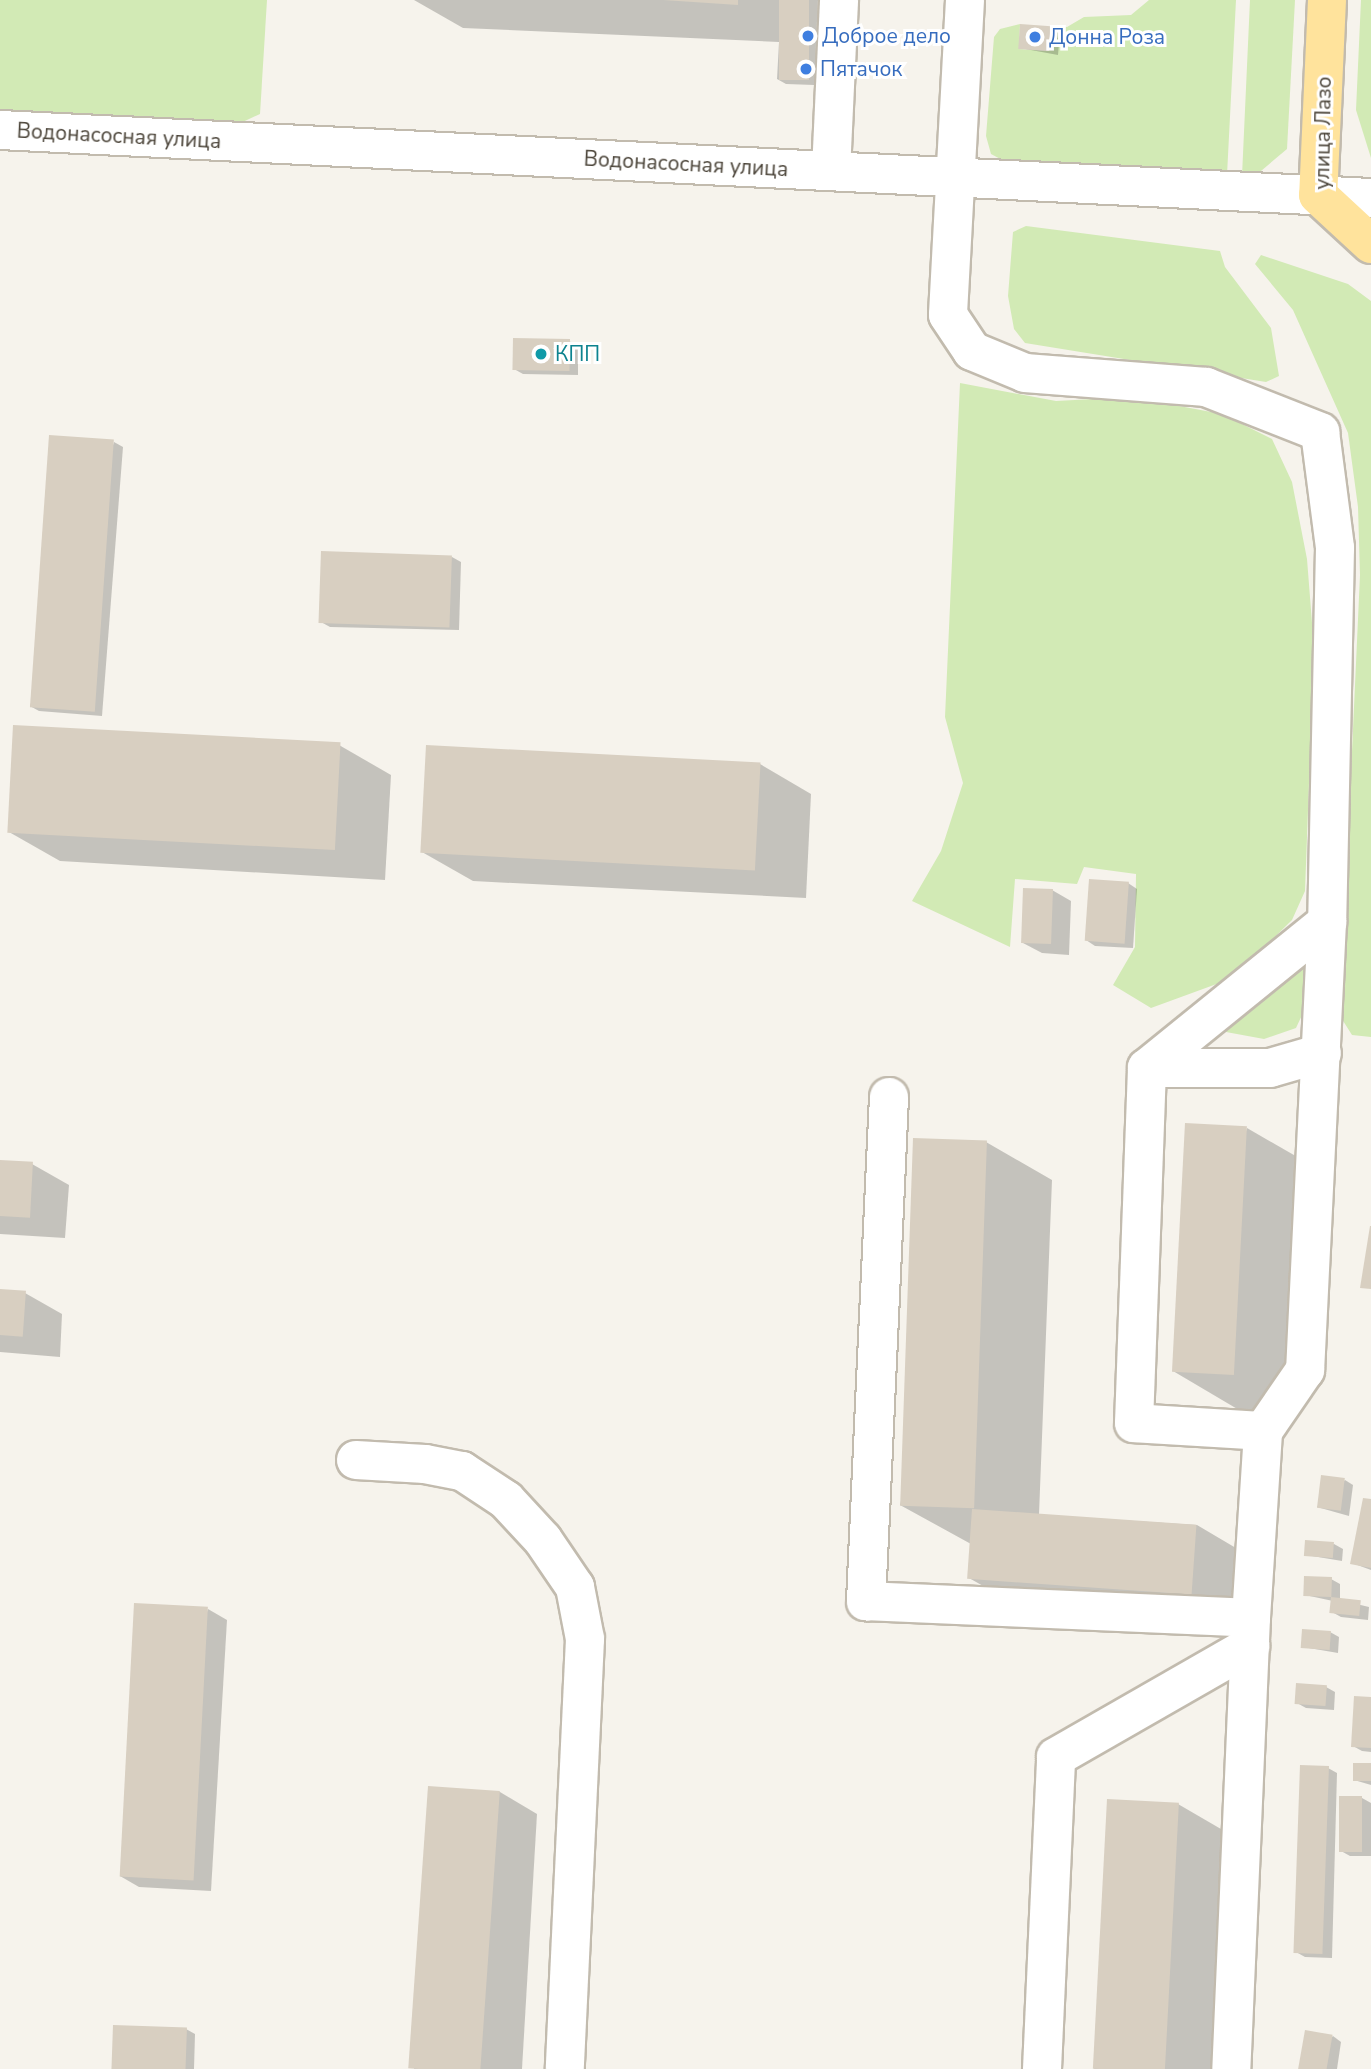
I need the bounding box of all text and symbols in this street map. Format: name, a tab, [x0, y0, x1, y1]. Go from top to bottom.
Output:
place label: Доброе дело	[822, 23, 951, 49]
place label: Донна Роза	[1049, 24, 1165, 50]
marker: Доброе дело	[800, 28, 816, 44]
marker: Донна Роза	[1027, 29, 1043, 45]
place label: Пятачок	[820, 56, 902, 82]
marker: Пятачок	[798, 61, 814, 77]
street label: улица Лазо	[1309, 76, 1337, 190]
street label: Водонасосная улица	[16, 118, 222, 154]
street label: Водонасосная улица	[583, 146, 789, 182]
place label: КПП	[555, 341, 600, 367]
marker: КПП	[533, 346, 549, 362]

